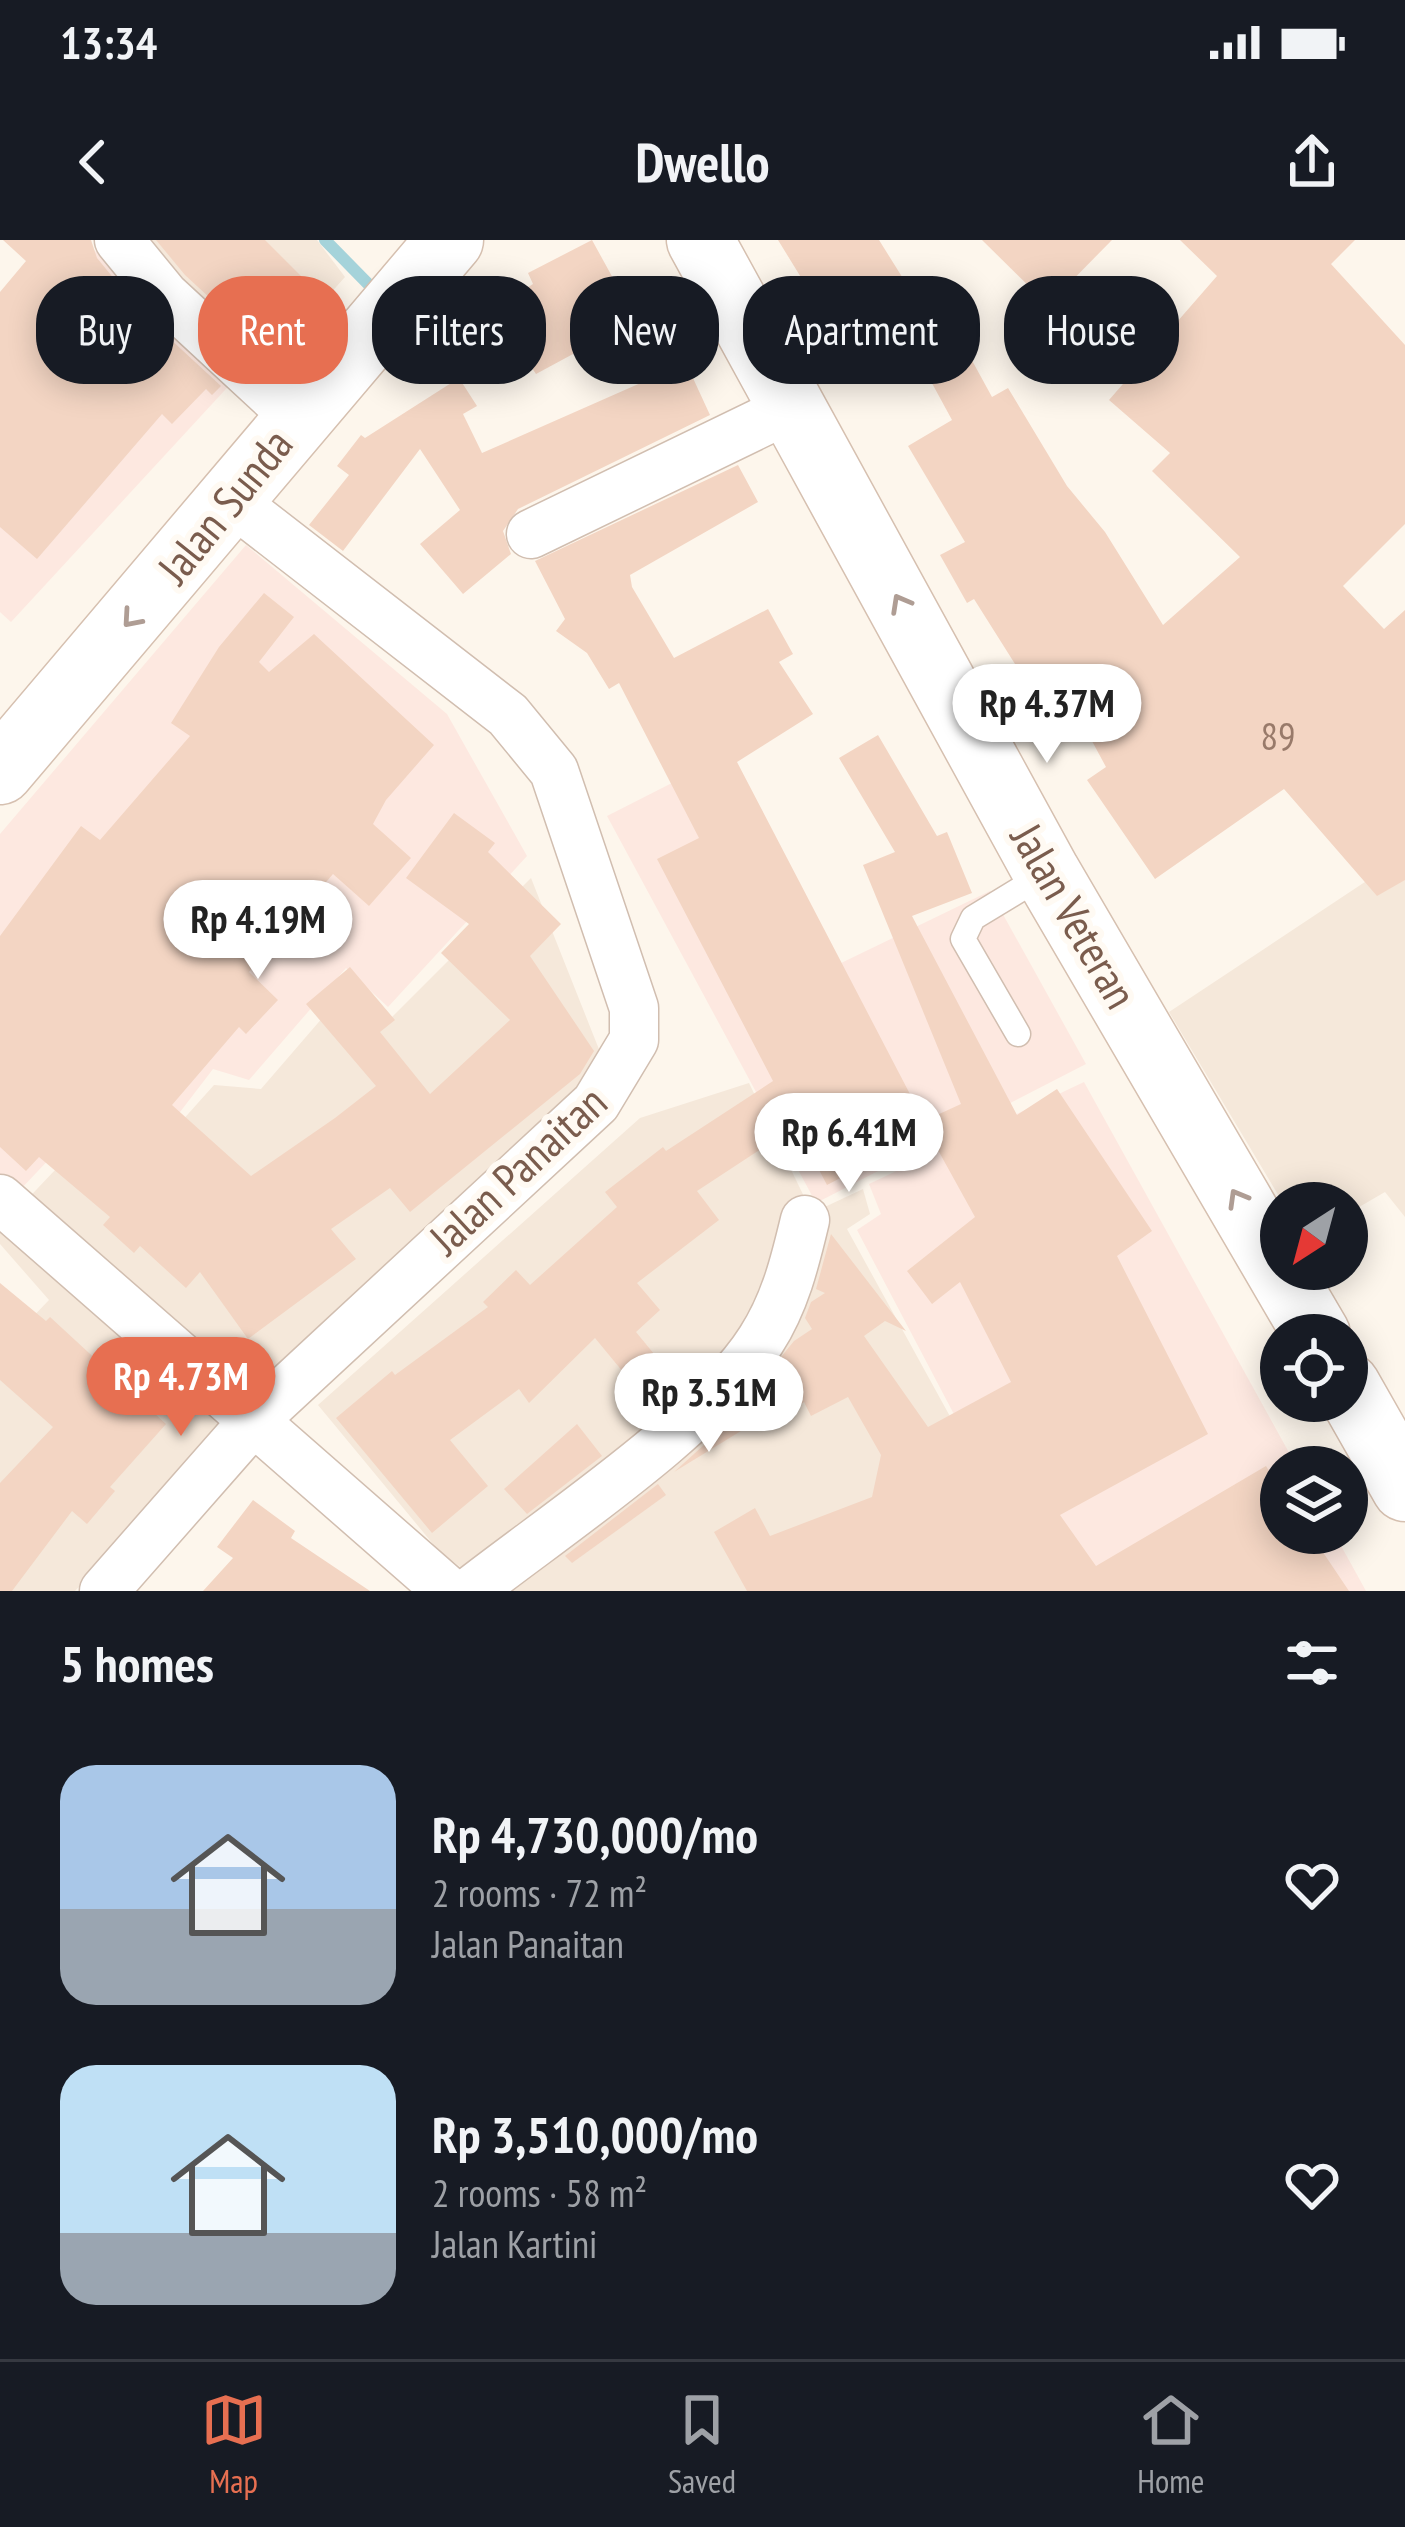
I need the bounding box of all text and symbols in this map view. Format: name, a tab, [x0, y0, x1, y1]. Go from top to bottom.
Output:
text: 13:34	[60, 13, 157, 71]
text: Dwello	[635, 127, 770, 197]
icon: back	[60, 129, 126, 195]
icon: share	[1279, 129, 1345, 195]
chip: Buy	[36, 276, 174, 384]
chip: Rent	[198, 276, 348, 384]
chip: Filters	[372, 276, 546, 384]
chip: New	[570, 276, 719, 384]
chip: Apartment	[743, 276, 980, 384]
chip: House	[1004, 276, 1179, 384]
street label: Jalan Sunda	[143, 416, 304, 596]
one-way arrow	[891, 594, 914, 615]
one-way arrow	[124, 605, 146, 627]
pin: Rp 4.37M	[923, 664, 1171, 766]
text: Rp 4.37M	[979, 677, 1115, 728]
house number: 89	[1260, 710, 1296, 761]
street label: Jalan Veteran	[998, 811, 1151, 1018]
pin: Rp 4.19M	[134, 880, 382, 982]
text: Rp 4.19M	[190, 893, 326, 944]
street label: Jalan Panaitan	[415, 1073, 618, 1267]
pin: Rp 6.41M	[725, 1093, 973, 1195]
text: Rp 6.41M	[781, 1106, 917, 1157]
north arrow	[1260, 1182, 1368, 1290]
map controls	[1260, 1182, 1368, 1554]
one-way arrow	[1228, 1189, 1251, 1211]
button: locate	[1260, 1314, 1368, 1422]
pin: Rp 4.73M	[57, 1337, 305, 1439]
text: Rp 4.73M	[113, 1350, 249, 1401]
pin: Rp 3.51M	[585, 1353, 833, 1455]
text: Rp 3.51M	[641, 1366, 777, 1417]
button: layers	[1260, 1446, 1368, 1554]
text: 5 homes	[60, 1630, 214, 1696]
icon: filters	[1279, 1630, 1345, 1696]
text: Rp 4,730,000/mo	[432, 1801, 758, 1867]
icon: home	[156, 1813, 300, 1957]
icon: heart	[1279, 1852, 1345, 1918]
text: 2 rooms · 72 m²	[432, 1867, 647, 1918]
text: Jalan Panaitan	[432, 1918, 624, 1969]
text: Rp 3,510,000/mo	[432, 2101, 758, 2167]
icon: home	[156, 2113, 300, 2257]
icon: heart	[1279, 2152, 1345, 2218]
text: 2 rooms · 58 m²	[432, 2167, 647, 2218]
text: Jalan Kartini	[432, 2218, 597, 2269]
tab: Map	[201, 2387, 267, 2502]
tab: Saved	[668, 2387, 736, 2502]
tab: Home	[1137, 2387, 1204, 2502]

